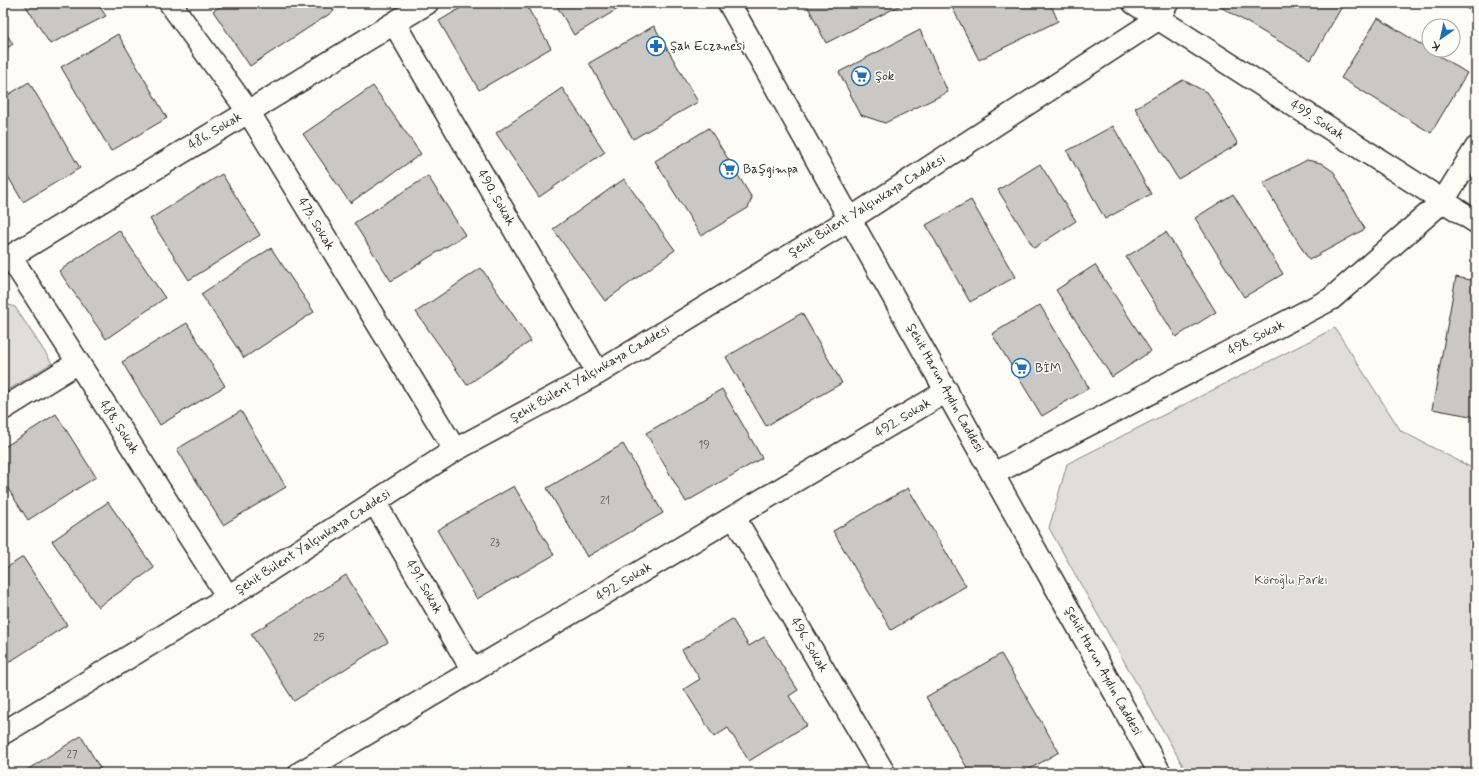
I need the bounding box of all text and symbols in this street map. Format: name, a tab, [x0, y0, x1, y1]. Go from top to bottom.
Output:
north arrow	[1421, 18, 1461, 58]
pharmacy icon: Şah Eczanesi	[645, 35, 667, 57]
text: K	[1429, 37, 1443, 53]
place label: Şah Eczanesi	[670, 38, 745, 55]
supermarket icon: Şok	[850, 65, 872, 87]
place label: Şok	[875, 68, 895, 85]
street label: 499. Sokak	[1287, 96, 1348, 144]
street label: 486. Sokak	[185, 108, 246, 154]
street label: Şehit Bülent Yalçınkaya Caddesi	[785, 151, 949, 261]
supermarket icon: Başgimpa	[718, 158, 740, 180]
place label: Başgimpa	[743, 161, 798, 178]
street label: 490. Sokak	[473, 167, 519, 230]
street label: 473. Sokak	[294, 195, 339, 254]
street label: 498. Sokak	[1225, 316, 1288, 360]
street label: Şehit Harun Aydın Caddesi	[902, 320, 988, 456]
street label: Şehit Bülent Yalçınkaya Caddesi	[507, 321, 673, 427]
supermarket icon: BİM	[1010, 357, 1032, 379]
place label: BİM	[1035, 360, 1061, 377]
street label: 492. Sokak	[872, 394, 934, 441]
street label: 488. Sokak	[95, 397, 143, 458]
house number: 19	[698, 438, 710, 452]
street label: Şehit Bülent Yalçınkaya Caddesi	[232, 485, 394, 599]
house number: 21	[600, 494, 610, 508]
house number: 23	[490, 536, 500, 550]
street label: 491. Sokak	[402, 557, 447, 617]
street label: 492. Sokak	[593, 558, 655, 605]
park label: Köroğlu Parkı	[1254, 572, 1328, 589]
street label: Şehit Harun Aydın Caddesi	[1060, 603, 1146, 739]
street label: 496. Sokak	[787, 615, 832, 676]
house number: 25	[313, 631, 325, 645]
house number: 27	[67, 748, 78, 762]

